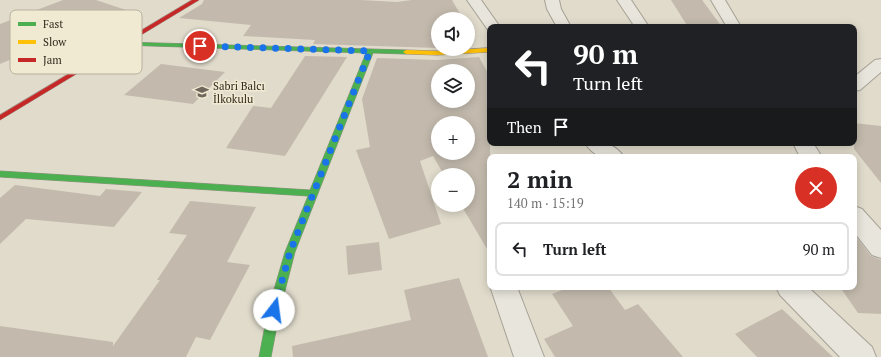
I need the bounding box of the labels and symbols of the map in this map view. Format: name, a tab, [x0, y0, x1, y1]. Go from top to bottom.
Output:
legend	[10, 10, 142, 74]
text: Fast	[43, 17, 63, 31]
pin	[183, 29, 217, 63]
text: Slow	[43, 35, 67, 49]
text: Jam	[43, 53, 62, 67]
place label: Sabri Balcı İlkokulu	[213, 79, 265, 106]
school or university icon: Sabri Balcı İlkokulu	[194, 84, 210, 100]
position arrow	[253, 289, 295, 331]

